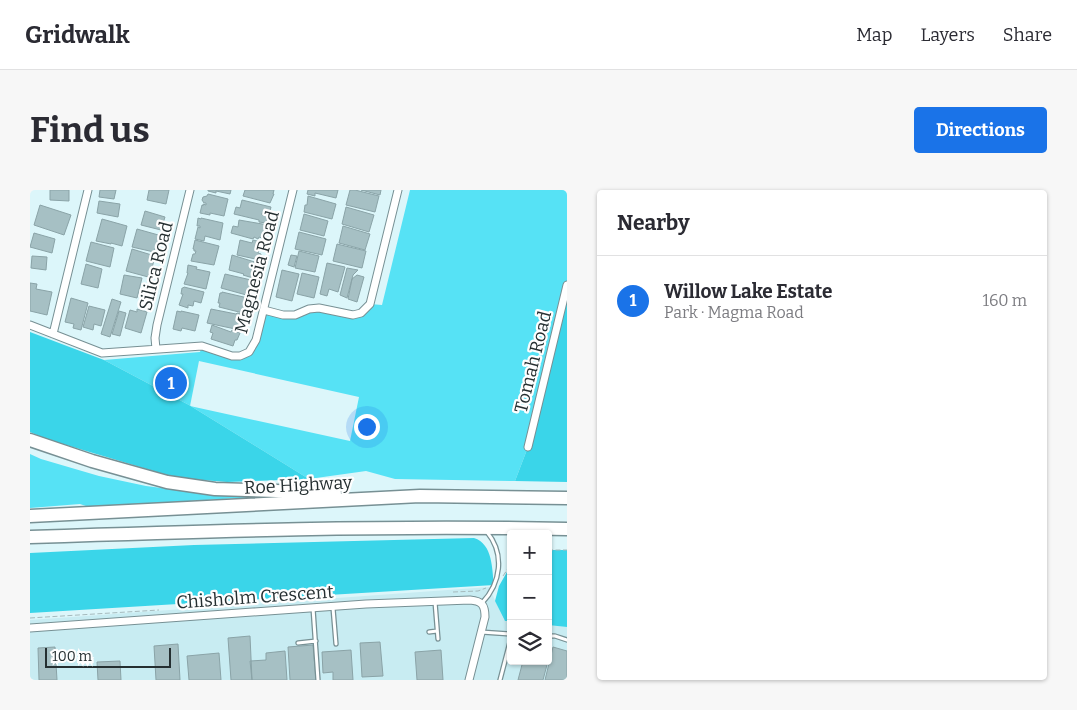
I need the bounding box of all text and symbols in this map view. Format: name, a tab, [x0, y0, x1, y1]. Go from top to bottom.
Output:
text: Gridwalk	[25, 21, 130, 49]
text: Map	[856, 24, 892, 46]
text: Layers	[920, 24, 975, 46]
text: Share	[1003, 24, 1052, 46]
button: Directions	[914, 107, 1047, 153]
text: Find us	[30, 109, 150, 151]
street label: Magnesia Road	[230, 208, 284, 336]
text: Nearby	[617, 210, 690, 236]
street label: Silica Road	[134, 219, 178, 313]
text: Willow Lake Estate	[664, 280, 832, 303]
text: 1	[630, 291, 636, 310]
text: 160 m	[982, 291, 1027, 310]
text: Park · Magma Road	[664, 303, 804, 322]
street label: Tomah Road	[510, 309, 556, 415]
pin: 1	[155, 364, 187, 402]
your location	[354, 414, 380, 440]
street label: Roe Highway	[243, 471, 353, 499]
map controls	[507, 530, 552, 665]
button: +	[507, 530, 552, 575]
button: −	[507, 575, 552, 620]
street label: Chisholm Crescent	[176, 581, 335, 613]
button: layers	[507, 620, 552, 665]
scale bar	[45, 645, 171, 668]
text: 100 m	[52, 648, 92, 665]

